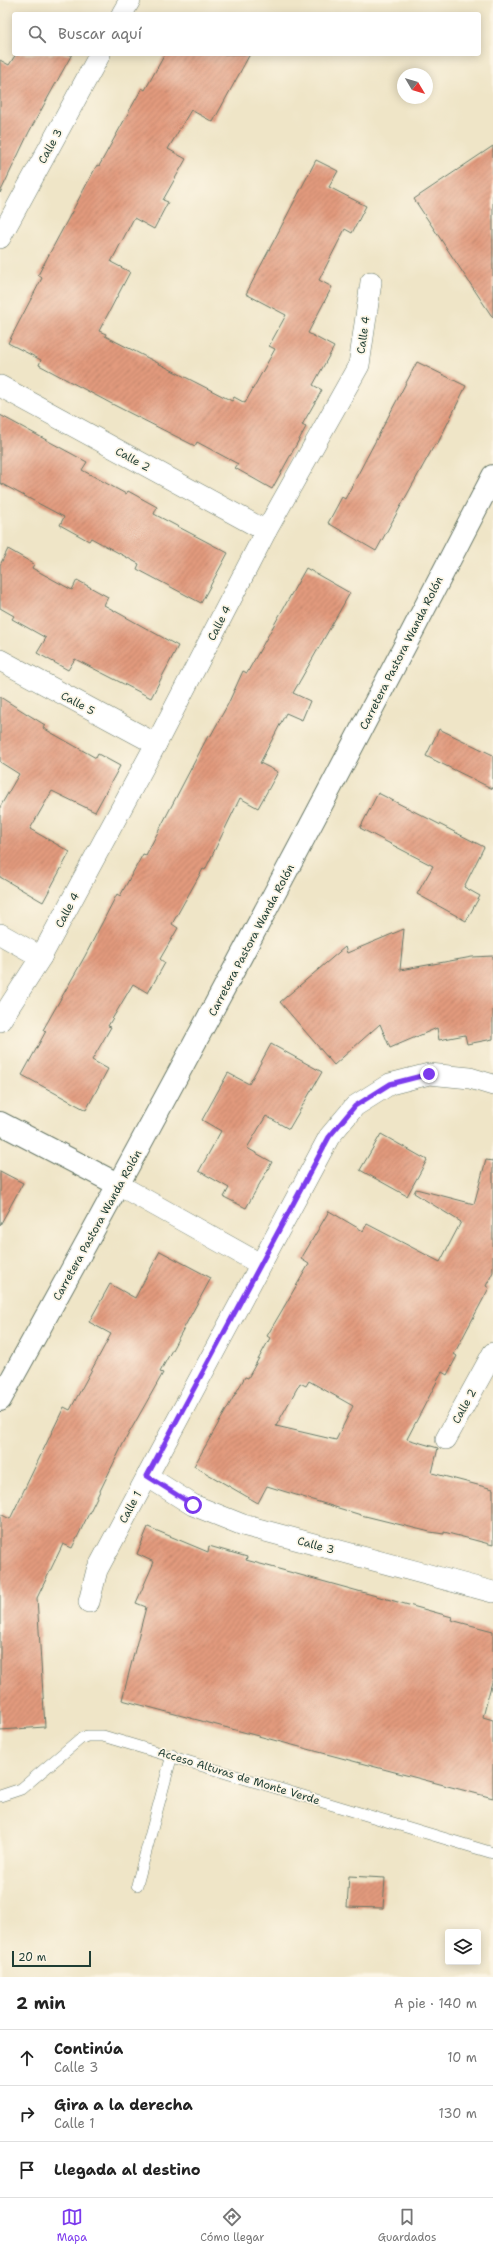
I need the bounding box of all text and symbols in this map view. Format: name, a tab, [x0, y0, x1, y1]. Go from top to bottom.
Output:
search box	[12, 12, 481, 56]
icon: search	[26, 23, 48, 45]
text: Buscar aquí	[58, 24, 142, 44]
north arrow	[397, 68, 433, 104]
street label: Calle 3	[35, 126, 66, 166]
street label: Calle 4	[353, 315, 374, 355]
street label: Calle 2	[113, 444, 153, 475]
street label: Carretera Pastora Wanda Rolón	[356, 574, 447, 732]
street label: Calle 4	[204, 603, 235, 643]
street label: Calle 5	[58, 688, 98, 719]
street label: Carretera Pastora Wanda Rolón	[205, 861, 298, 1019]
street label: Calle 4	[52, 890, 83, 930]
route end	[420, 1065, 438, 1083]
street label: Carretera Pastora Wanda Rolón	[50, 1147, 145, 1303]
street label: Calle 2	[449, 1386, 480, 1426]
street label: Calle 1	[116, 1488, 145, 1526]
route start	[184, 1496, 202, 1514]
street label: Calle 3	[296, 1533, 336, 1558]
street label: Acceso Alturas de Monte Verde	[156, 1745, 322, 1808]
map controls	[445, 1929, 481, 1965]
button: layers	[445, 1929, 481, 1965]
scale bar	[12, 1949, 91, 1968]
text: 20 m	[18, 1950, 46, 1965]
text: 2 min	[16, 1992, 66, 2014]
text: A pie · 140 m	[394, 1995, 477, 2012]
text: Continúa	[54, 2039, 123, 2059]
icon: ahead	[16, 2047, 38, 2069]
text: 10 m	[447, 2049, 477, 2066]
text: Calle 3	[54, 2059, 98, 2076]
text: Gira a la derecha	[54, 2095, 193, 2115]
icon: right	[16, 2103, 38, 2125]
text: 130 m	[439, 2105, 477, 2122]
text: Calle 1	[54, 2115, 95, 2132]
icon: arrive	[16, 2159, 38, 2181]
text: Llegada al destino	[54, 2160, 201, 2180]
tab: Mapa	[57, 2206, 87, 2245]
tab: Cómo llegar	[200, 2206, 264, 2245]
tab: Guardados	[378, 2206, 436, 2245]

